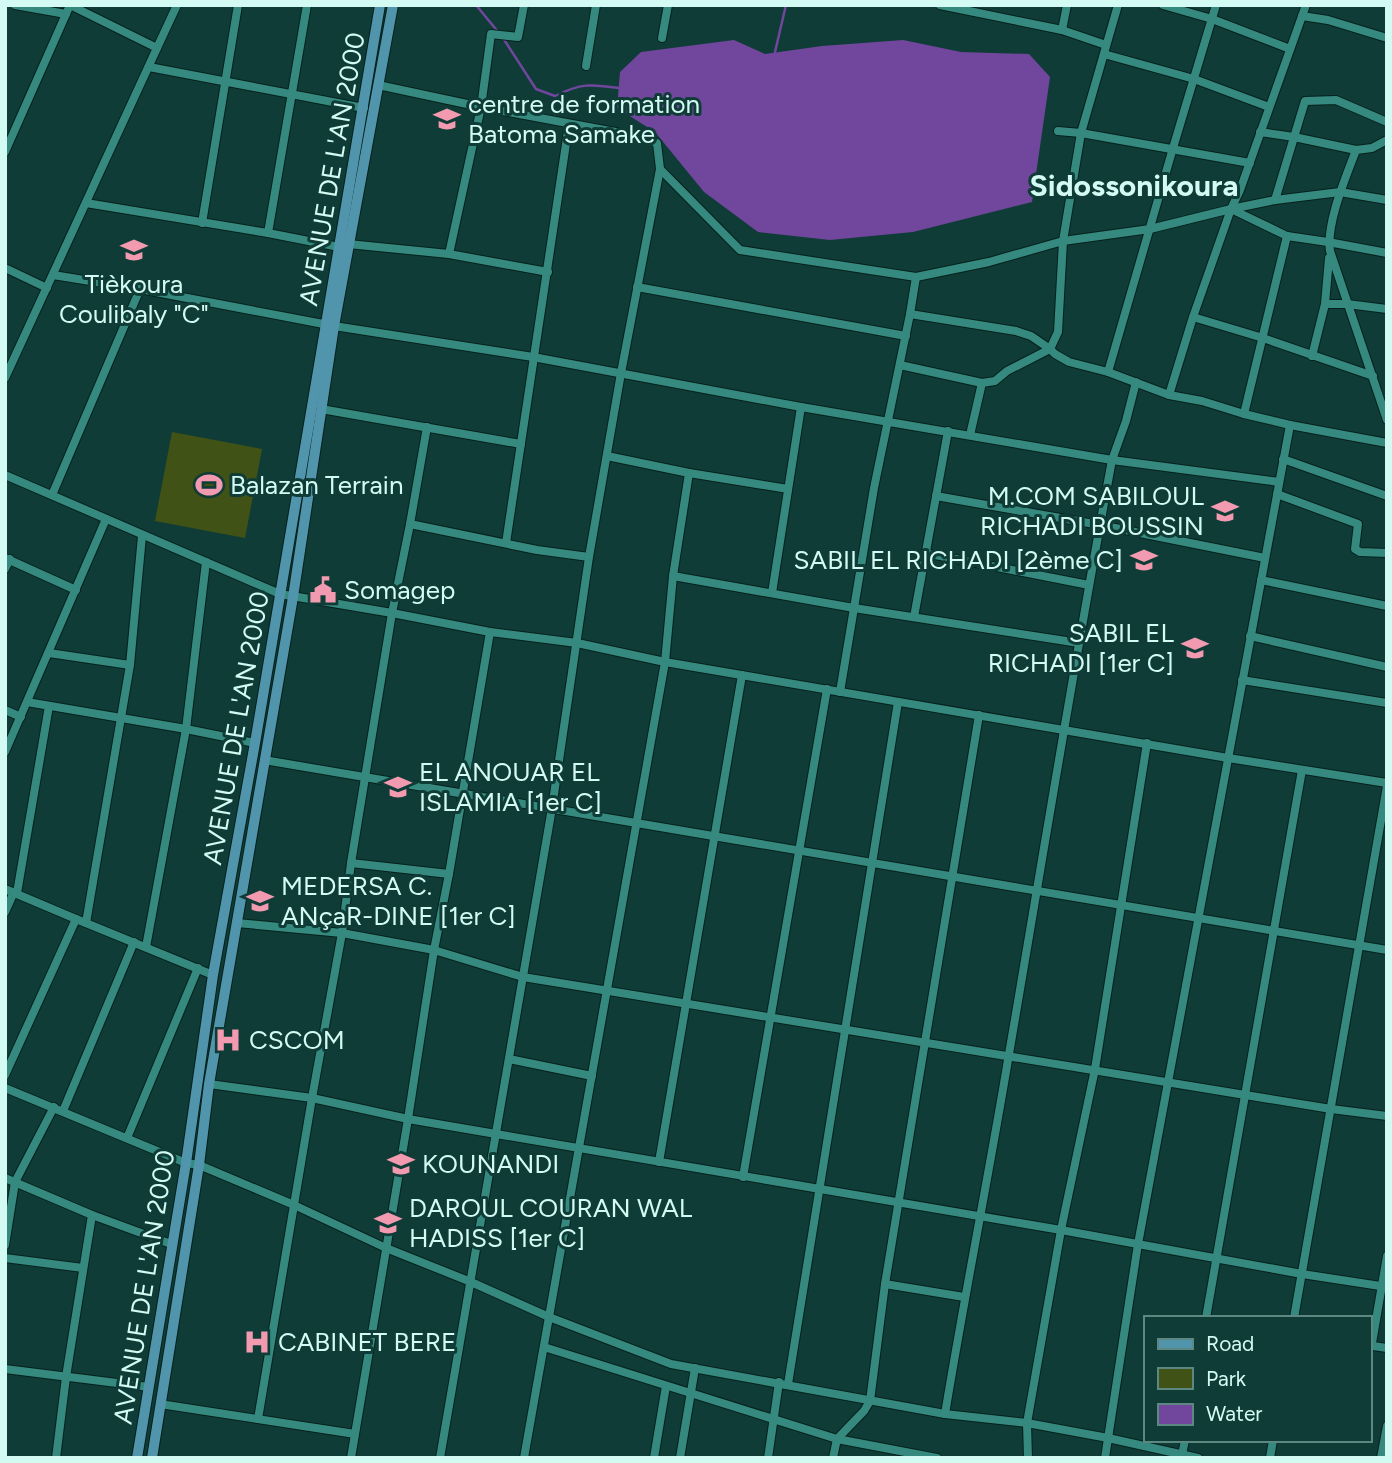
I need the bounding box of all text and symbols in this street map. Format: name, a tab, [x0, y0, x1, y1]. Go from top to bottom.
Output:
street label: AVENUE DE L'AN 2000	[292, 30, 372, 308]
place label: centre de formation Batoma Samake	[468, 88, 700, 150]
school or university icon: centre de formation Batoma Samake	[432, 104, 462, 134]
district label: Sidossonikoura	[1030, 167, 1238, 204]
school or university icon: Tièkoura Coulibaly "C"	[119, 235, 149, 265]
place label: Tièkoura Coulibaly "C"	[59, 268, 209, 330]
place label: Balazan Terrain	[230, 469, 403, 501]
sports icon: Balazan Terrain	[194, 470, 224, 500]
place label: M.COM SABILOUL RICHADI BOUSSIN	[980, 480, 1204, 542]
school or university icon: M.COM SABILOUL RICHADI BOUSSIN	[1210, 496, 1240, 526]
place label: SABIL EL RICHADI [2ème C]	[794, 544, 1123, 576]
school or university icon: SABIL EL RICHADI [2ème C]	[1129, 545, 1159, 575]
place label: Somagep	[344, 574, 455, 606]
public building icon: Somagep	[308, 575, 338, 605]
street label: AVENUE DE L'AN 2000	[196, 589, 276, 867]
place label: SABIL EL RICHADI [1er C]	[988, 617, 1174, 679]
school or university icon: SABIL EL RICHADI [1er C]	[1180, 633, 1210, 663]
place label: EL ANOUAR EL ISLAMIA [1er C]	[419, 756, 602, 818]
school or university icon: EL ANOUAR EL ISLAMIA [1er C]	[383, 772, 413, 802]
place label: MEDERSA C. ANçaR-DINE [1er C]	[281, 870, 516, 932]
school or university icon: MEDERSA C. ANçaR-DINE [1er C]	[245, 886, 275, 916]
place label: CSCOM	[249, 1024, 345, 1056]
hospital icon: CSCOM	[213, 1025, 243, 1055]
street label: AVENUE DE L'AN 2000	[107, 1148, 181, 1426]
place label: KOUNANDI	[422, 1148, 559, 1180]
school or university icon: KOUNANDI	[386, 1149, 416, 1179]
place label: DAROUL COURAN WAL HADISS [1er C]	[409, 1192, 693, 1254]
school or university icon: DAROUL COURAN WAL HADISS [1er C]	[373, 1208, 403, 1238]
legend	[1144, 1316, 1371, 1442]
place label: CABINET BERE	[278, 1326, 457, 1358]
hospital icon: CABINET BERE	[242, 1327, 272, 1357]
text: Road	[1206, 1331, 1254, 1356]
text: Park	[1206, 1366, 1247, 1391]
text: Water	[1206, 1401, 1262, 1426]

